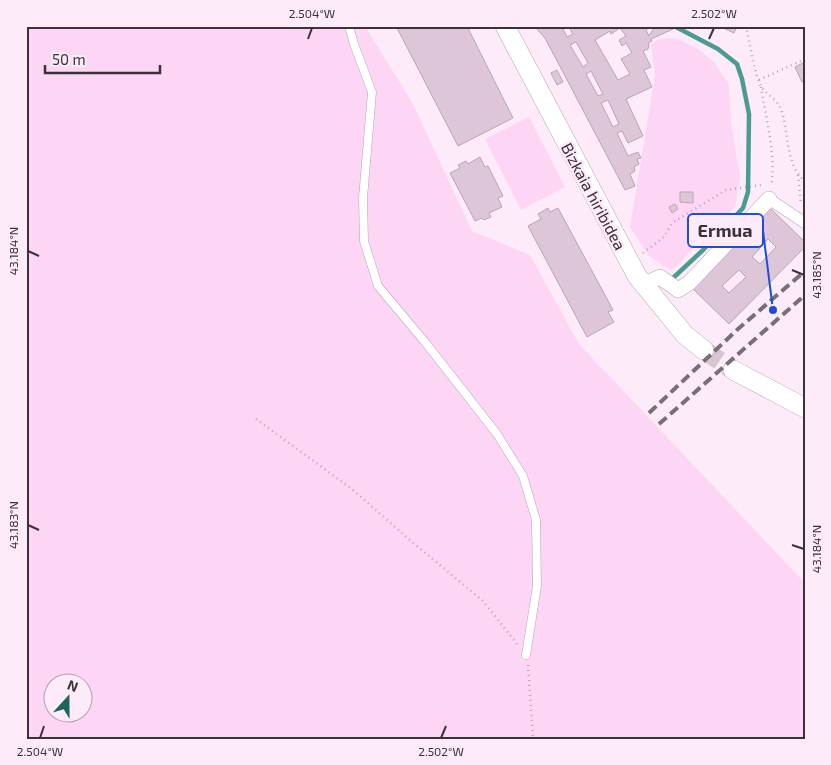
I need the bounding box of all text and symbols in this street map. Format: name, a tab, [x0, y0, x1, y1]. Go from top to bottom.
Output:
text: 2.504°W	[289, 6, 335, 20]
text: 2.502°W	[691, 6, 737, 20]
scale bar	[45, 42, 160, 74]
text: 50 m	[52, 50, 86, 68]
street label: Bizkaia hiribidea	[558, 139, 630, 253]
callout: Ermua	[688, 214, 763, 247]
text: Ermua	[698, 219, 752, 241]
text: 43.184°N	[6, 227, 20, 275]
text: 43.185°N	[809, 251, 823, 299]
text: 43.183°N	[6, 501, 20, 549]
text: 43.184°N	[809, 525, 823, 573]
north arrow	[42, 672, 92, 722]
text: N	[65, 676, 81, 695]
text: 2.504°W	[17, 744, 63, 758]
text: 2.502°W	[418, 744, 464, 758]

